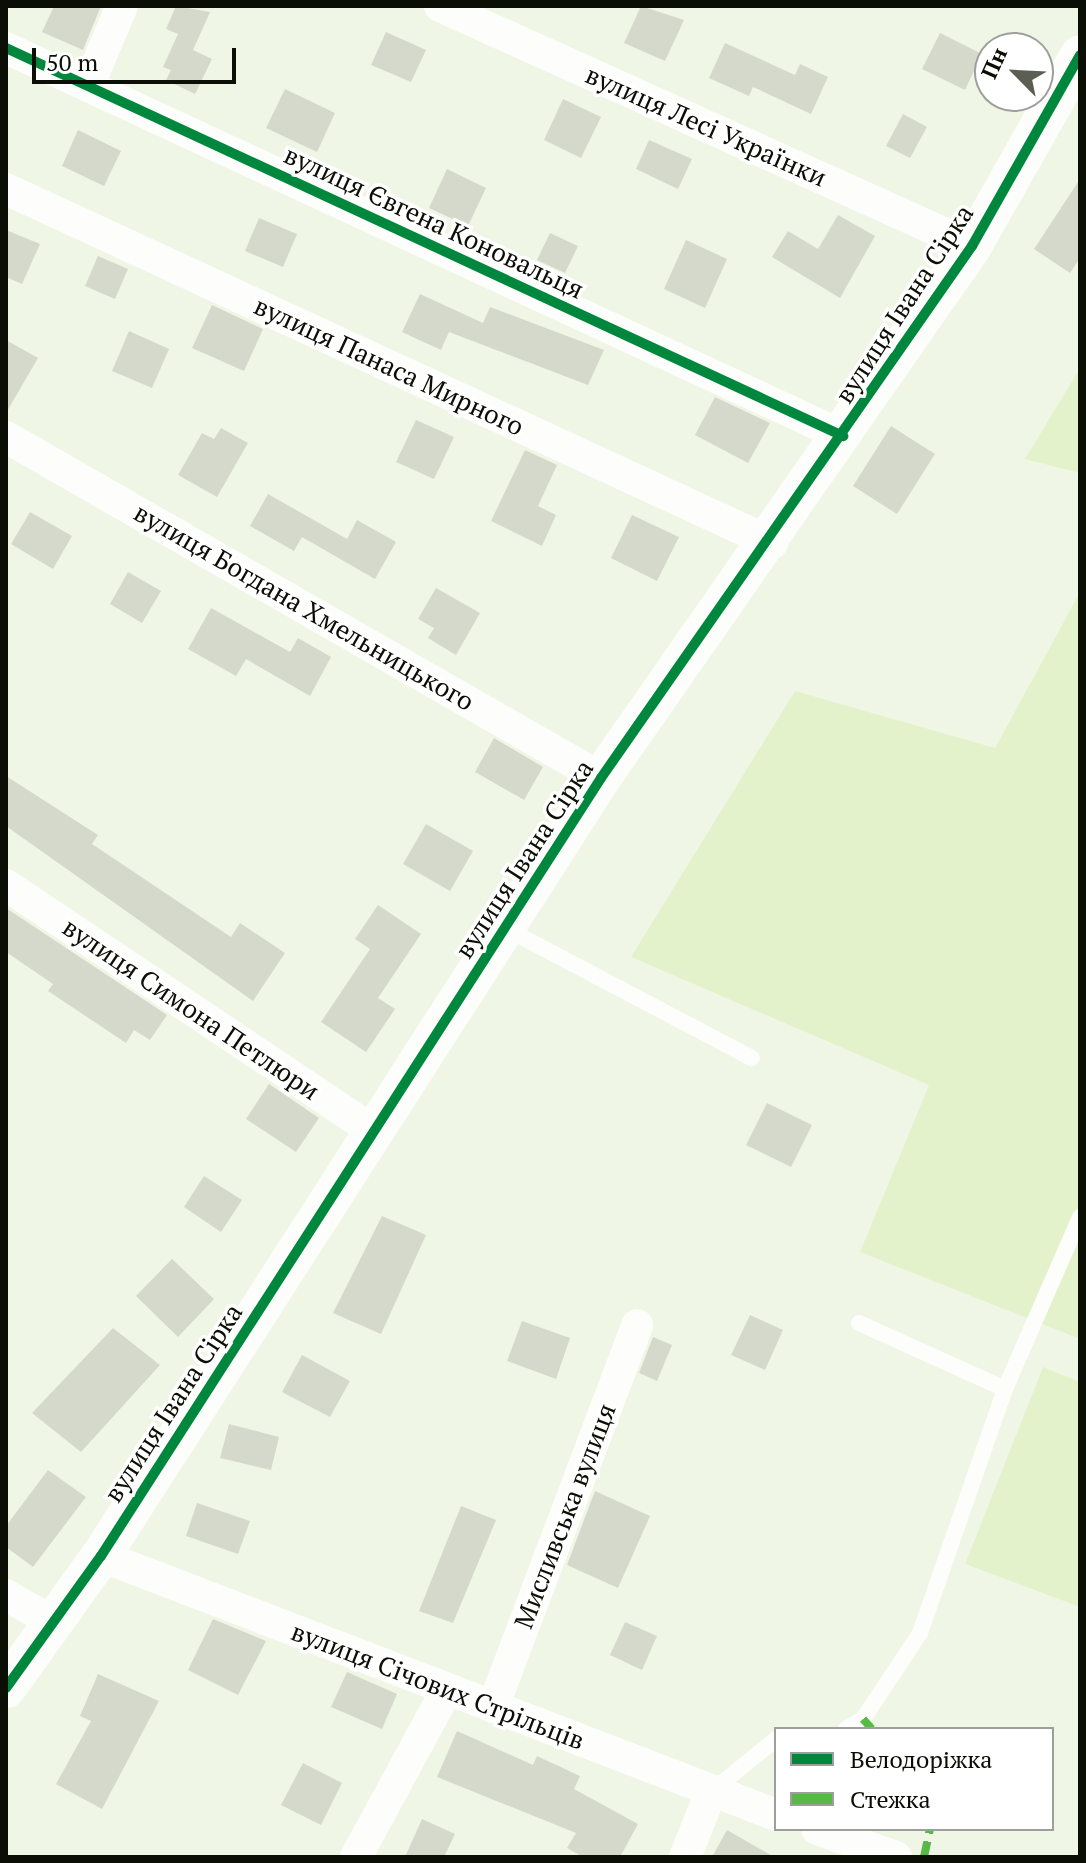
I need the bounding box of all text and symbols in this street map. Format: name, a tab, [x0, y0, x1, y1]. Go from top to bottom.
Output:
scale bar	[36, 32, 240, 82]
north arrow	[974, 32, 1054, 112]
text: Пн	[974, 43, 1013, 83]
text: 50 m	[46, 46, 98, 78]
street label: вулиця Лесі Українки	[580, 59, 832, 193]
street label: вулиця Євгена Коновальця	[279, 139, 589, 305]
street label: вулиця Івана Сірка	[828, 199, 980, 409]
street label: вулиця Панаса Мирного	[249, 290, 529, 442]
street label: вулиця Богдана Хмельницького	[129, 497, 479, 717]
street label: вулиця Івана Сірка	[448, 754, 600, 964]
street label: вулиця Симона Петлюри	[57, 911, 325, 1107]
street label: вулиця Івана Сірка	[97, 1298, 249, 1508]
street label: Мисливська вулиця	[508, 1399, 622, 1633]
street label: вулиця Січових Стрільців	[287, 1616, 589, 1756]
legend	[774, 1727, 1054, 1831]
text: Велодоріжка	[850, 1743, 992, 1775]
text: Стежка	[850, 1783, 931, 1815]

